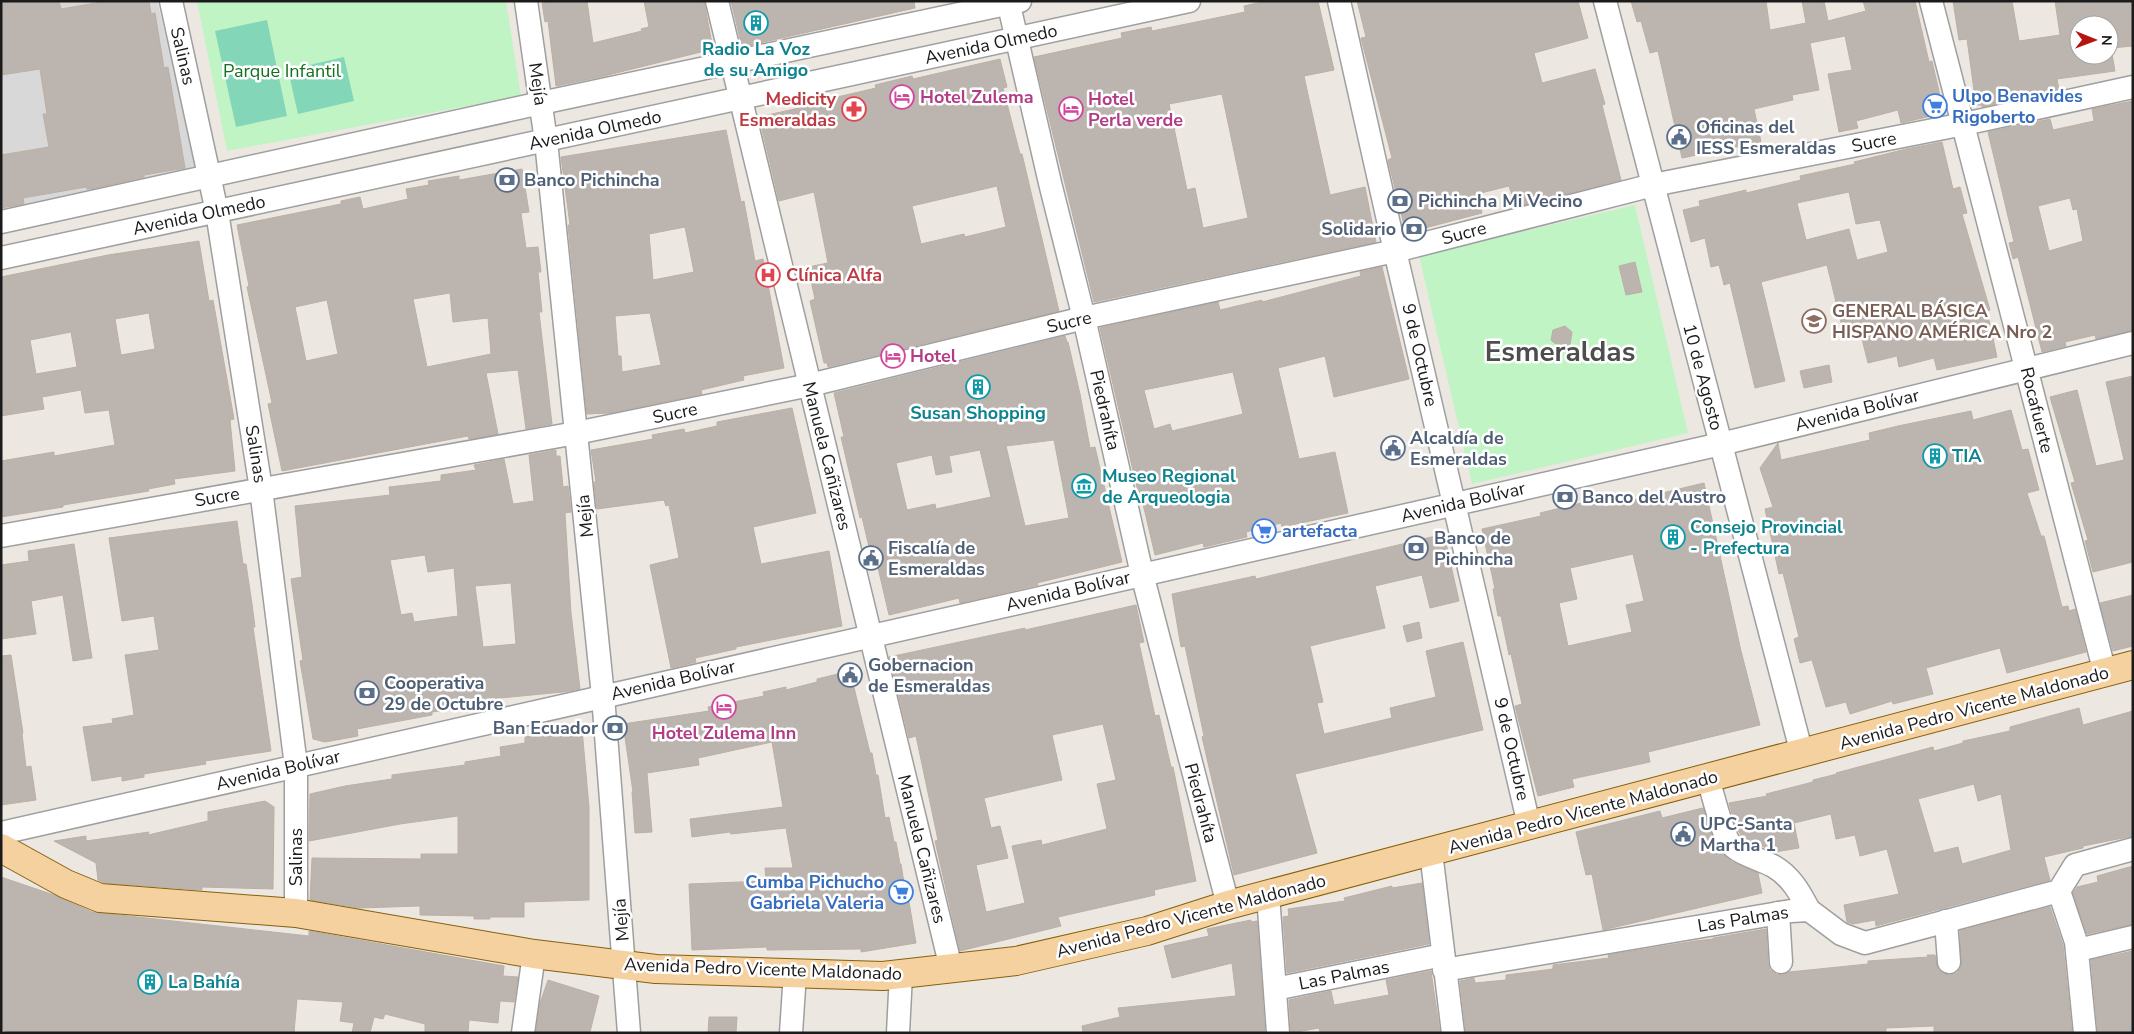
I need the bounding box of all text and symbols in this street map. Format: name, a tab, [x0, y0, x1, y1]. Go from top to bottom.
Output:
building icon: Radio La Voz de su Amigo	[743, 10, 769, 36]
north arrow	[2069, 15, 2119, 65]
street label: Avenida Olmedo	[922, 18, 1060, 70]
street label: Salinas	[165, 25, 201, 87]
text: N	[2097, 35, 2116, 46]
place label: Radio La Voz de su Amigo	[702, 37, 810, 82]
park label: Parque Infantil	[223, 59, 342, 83]
street label: Mejía	[523, 61, 553, 107]
hotel icon: Hotel Zulema	[889, 84, 915, 110]
place label: Ulpo Benavides Rigoberto	[1952, 84, 2083, 129]
place label: Hotel Zulema	[920, 85, 1034, 109]
place label: Medicity Esmeraldas	[739, 87, 837, 132]
place label: Hotel Perla verde	[1088, 87, 1183, 132]
supermarket icon: Ulpo Benavides Rigoberto	[1922, 93, 1948, 119]
pharmacy icon: Medicity Esmeraldas	[841, 96, 867, 122]
hotel icon: Hotel Perla verde	[1058, 96, 1084, 122]
street label: Avenida Olmedo	[526, 104, 664, 156]
place label: Oficinas del IESS Esmeraldas	[1696, 115, 1836, 160]
public building icon: Oficinas del IESS Esmeraldas	[1666, 124, 1692, 150]
street label: Sucre	[1849, 126, 1899, 158]
bank icon: Banco Pichincha	[494, 167, 520, 193]
place label: Banco Pichincha	[524, 168, 660, 192]
bank icon: Pichincha Mi Vecino	[1387, 188, 1413, 214]
street label: Avenida Olmedo	[130, 189, 268, 241]
place label: Pichincha Mi Vecino	[1418, 189, 1583, 213]
bank icon: Solidario	[1401, 216, 1427, 242]
street label: Sucre	[1439, 216, 1489, 250]
place label: Solidario	[1321, 217, 1396, 241]
hospital icon: Clínica Alfa	[755, 262, 781, 288]
place label: Clínica Alfa	[786, 263, 882, 287]
place label: GENERAL BÁSICA HISPANO AMÉRICA Nro 2	[1832, 299, 2052, 344]
street label: 9 de Octubre	[1396, 301, 1444, 409]
street label: Sucre	[1044, 305, 1094, 339]
school or university icon: GENERAL BÁSICA HISPANO AMÉRICA Nro 2	[1801, 308, 1827, 334]
street label: 10 de Agosto	[1677, 321, 1729, 433]
district label: Esmeraldas	[1485, 333, 1635, 371]
hotel icon: Hotel	[880, 343, 906, 369]
place label: Hotel	[910, 344, 957, 368]
street label: Rocafuerte	[2015, 364, 2059, 456]
street label: Piedrahíta	[1084, 367, 1126, 453]
building icon: Susan Shopping	[965, 374, 991, 400]
street label: Manuela Cañizares	[797, 379, 857, 533]
street label: Avenida Bolívar	[1792, 383, 1922, 437]
street label: Sucre	[650, 397, 700, 429]
place label: Susan Shopping	[910, 401, 1046, 425]
street label: Salinas	[240, 423, 272, 485]
place label: Alcaldía de Esmeraldas	[1410, 426, 1507, 471]
public building icon: Alcaldía de Esmeraldas	[1380, 435, 1406, 461]
building icon: TIA	[1922, 443, 1948, 469]
place label: TIA	[1952, 444, 1982, 468]
place label: Museo Regional de Arqueologia	[1102, 464, 1236, 509]
museum icon: Museo Regional de Arqueologia	[1071, 473, 1097, 499]
street label: Avenida Bolívar	[1398, 476, 1528, 528]
street label: Sucre	[193, 481, 241, 513]
bank icon: Banco del Austro	[1552, 484, 1578, 510]
place label: Banco del Austro	[1582, 485, 1726, 509]
street label: Mejía	[571, 493, 599, 539]
place label: Consejo Provincial - Prefectura	[1690, 515, 1843, 560]
supermarket icon: artefacta	[1251, 518, 1277, 544]
place label: artefacta	[1282, 519, 1358, 543]
building icon: Consejo Provincial - Prefectura	[1660, 524, 1686, 550]
place label: Banco de Pichincha	[1434, 526, 1513, 571]
bank icon: Banco de Pichincha	[1403, 535, 1429, 561]
place label: Fiscalía de Esmeraldas	[888, 536, 985, 581]
public building icon: Fiscalía de Esmeraldas	[858, 545, 884, 571]
street label: Avenida Bolívar	[1003, 565, 1133, 617]
place label: Gobernacion de Esmeraldas	[868, 653, 991, 698]
street label: Avenida Bolívar	[608, 654, 738, 706]
street label: Avenida Pedro Vicente Maldonado	[1836, 660, 2112, 756]
public building icon: Gobernacion de Esmeraldas	[837, 662, 863, 688]
place label: Cooperativa 29 de Octubre	[384, 671, 504, 716]
bank icon: Cooperativa 29 de Octubre	[354, 680, 380, 706]
hotel icon: Hotel Zulema Inn	[711, 694, 737, 720]
street label: 9 de Octubre	[1488, 695, 1536, 803]
bank icon: Ban Ecuador	[602, 715, 628, 741]
place label: Ban Ecuador	[493, 716, 598, 740]
place label: Hotel Zulema Inn	[652, 721, 796, 745]
street label: Avenida Bolívar	[213, 744, 343, 796]
street label: Piedrahíta	[1179, 760, 1223, 846]
street label: Avenida Pedro Vicente Maldonado	[1445, 764, 1721, 860]
street label: Manuela Cañizares	[892, 772, 952, 926]
place label: UPC-Santa Martha 1	[1700, 812, 1793, 857]
public building icon: UPC-Santa Martha 1	[1670, 821, 1696, 847]
street label: Salinas	[284, 828, 308, 886]
street label: Avenida Pedro Vicente Maldonado	[1053, 868, 1329, 964]
place label: Cumba Pichucho Gabriela Valeria	[745, 870, 884, 915]
supermarket icon: Cumba Pichucho Gabriela Valeria	[888, 879, 914, 905]
street label: Mejía	[607, 898, 635, 942]
street label: Las Palmas	[1696, 900, 1790, 938]
street label: Avenida Pedro Vicente Maldonado	[624, 952, 902, 986]
street label: Las Palmas	[1297, 954, 1391, 996]
building icon: La Bahía	[137, 969, 163, 995]
place label: La Bahía	[168, 970, 240, 994]

